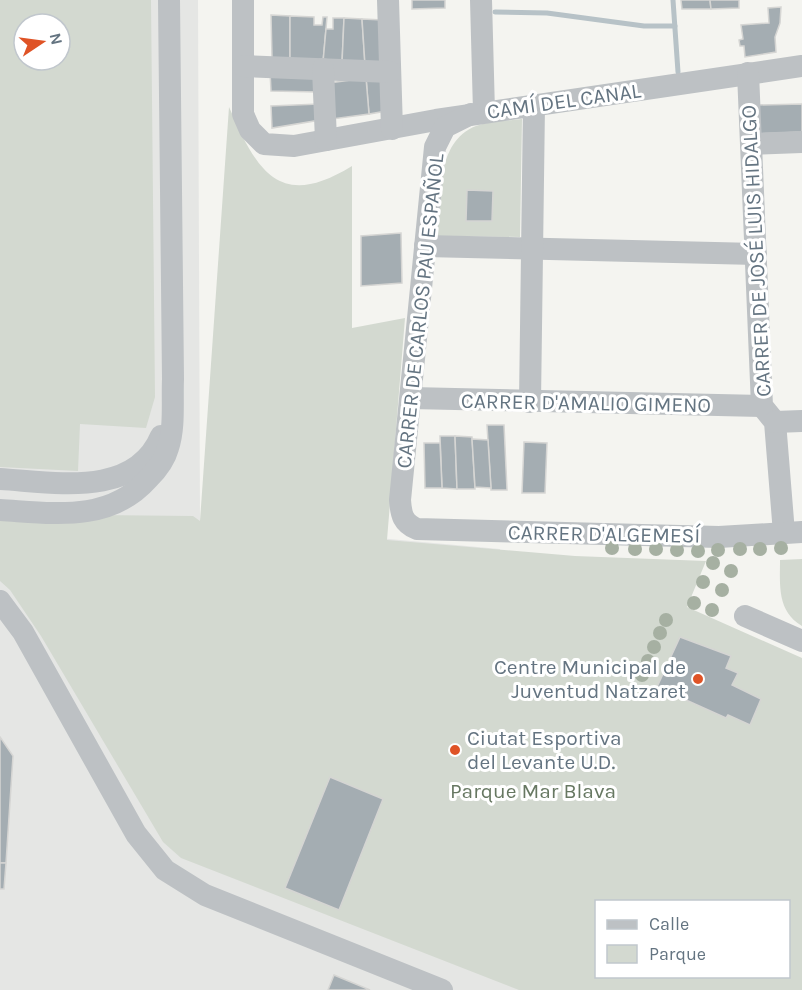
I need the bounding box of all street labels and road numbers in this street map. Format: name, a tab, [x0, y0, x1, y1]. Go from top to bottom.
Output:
street label: CAMÍ DEL CANAL	[485, 78, 643, 124]
street label: CARRER DE JOSÉ LUIS HIDALGO	[736, 104, 776, 398]
street label: CARRER DE CARLOS PAU ESPAÑOL	[392, 152, 448, 470]
street label: CARRER D'AMALIO GIMENO	[461, 389, 711, 417]
street label: CARRER D'ALGEMESÍ	[508, 520, 702, 548]

